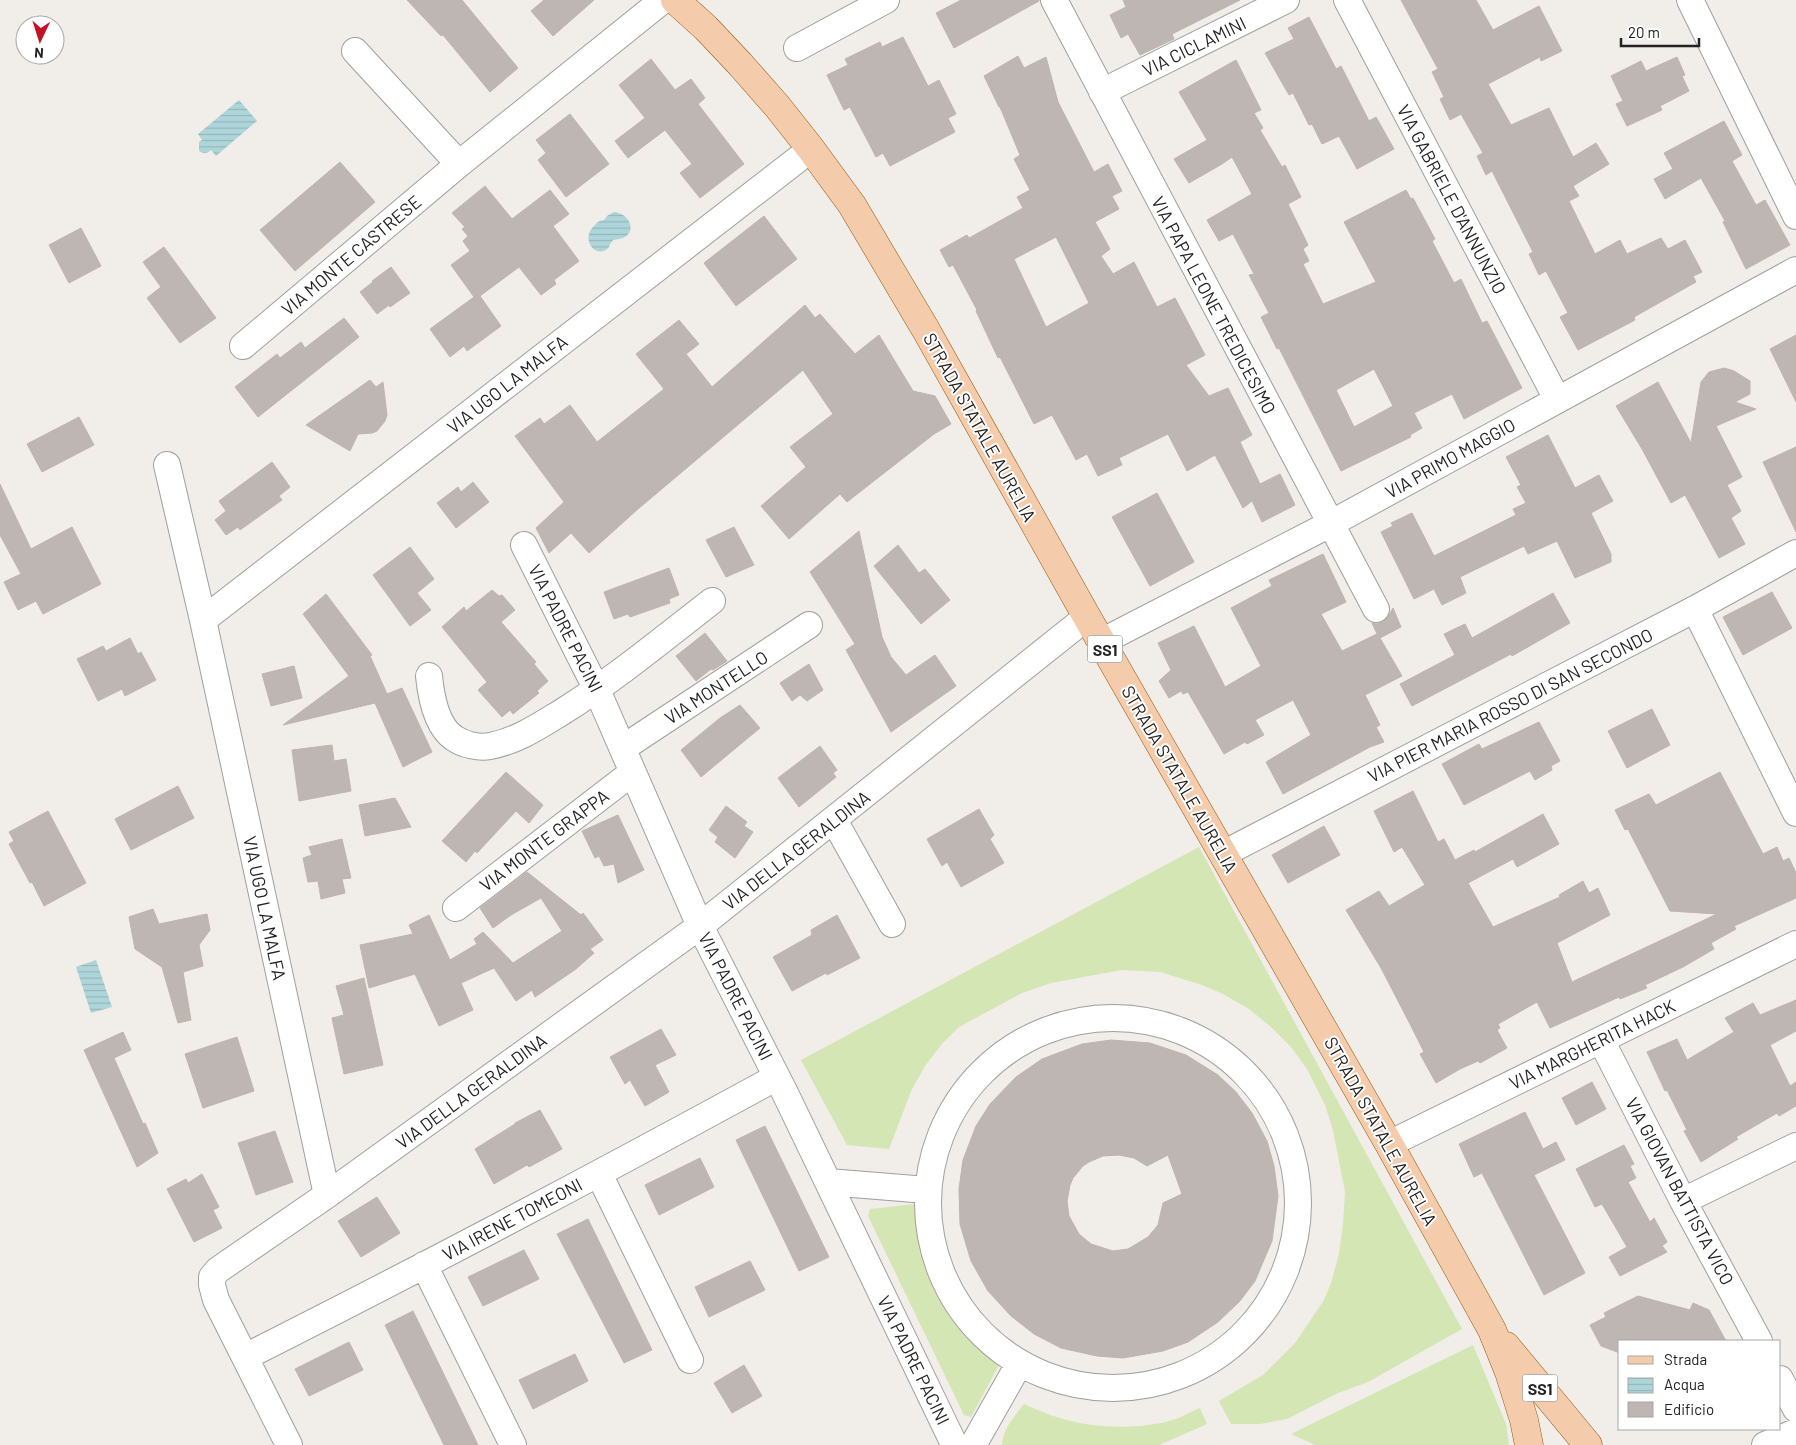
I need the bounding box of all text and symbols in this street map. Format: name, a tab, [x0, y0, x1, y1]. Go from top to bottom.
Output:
street label: VIA CICLAMINI	[1139, 11, 1249, 81]
north arrow	[15, 15, 65, 65]
scale bar	[1621, 15, 1698, 47]
text: 20 m	[1628, 23, 1660, 41]
text: N	[34, 45, 44, 62]
street label: VIA GABRIELE D'ANNUNZIO	[1393, 101, 1511, 297]
street label: VIA MONTE CASTRESE	[277, 190, 425, 320]
street label: VIA PAPA LEONE TREDICESIMO	[1147, 192, 1281, 418]
street label: STRADA STATALE AURELIA	[919, 329, 1041, 525]
street label: VIA UGO LA MALFA	[442, 330, 572, 438]
street label: VIA PRIMO MAGGIO	[1381, 413, 1519, 503]
street label: VIA PADRE PACINI	[524, 560, 608, 696]
street label: VIA PIER MARIA ROSSO DI SAN SECONDO	[1364, 623, 1656, 787]
road number: SS1	[1088, 636, 1122, 662]
street label: VIA MONTELLO	[660, 645, 772, 729]
street label: STRADA STATALE AURELIA	[1117, 682, 1243, 877]
street label: VIA MONTE GRAPPA	[475, 784, 613, 896]
street label: VIA DELLA GERALDINA	[718, 786, 874, 914]
street label: VIA UGO LA MALFA	[239, 834, 291, 982]
street label: VIA PADRE PACINI	[694, 928, 778, 1064]
street label: VIA MARGHERITA HACK	[1505, 994, 1679, 1094]
street label: VIA DELLA GERALDINA	[391, 1029, 551, 1153]
street label: STRADA STATALE AURELIA	[1320, 1033, 1442, 1229]
street label: VIA GIOVAN BATTISTA VICO	[1621, 1093, 1739, 1289]
street label: VIA IRENE TOMEONI	[438, 1173, 586, 1265]
street label: VIA PADRE PACINI	[873, 1292, 955, 1428]
legend	[1618, 1340, 1781, 1430]
text: Strada	[1664, 1350, 1707, 1368]
road number: SS1	[1522, 1375, 1558, 1402]
text: Acqua	[1664, 1375, 1705, 1393]
text: Edificio	[1664, 1400, 1714, 1418]

